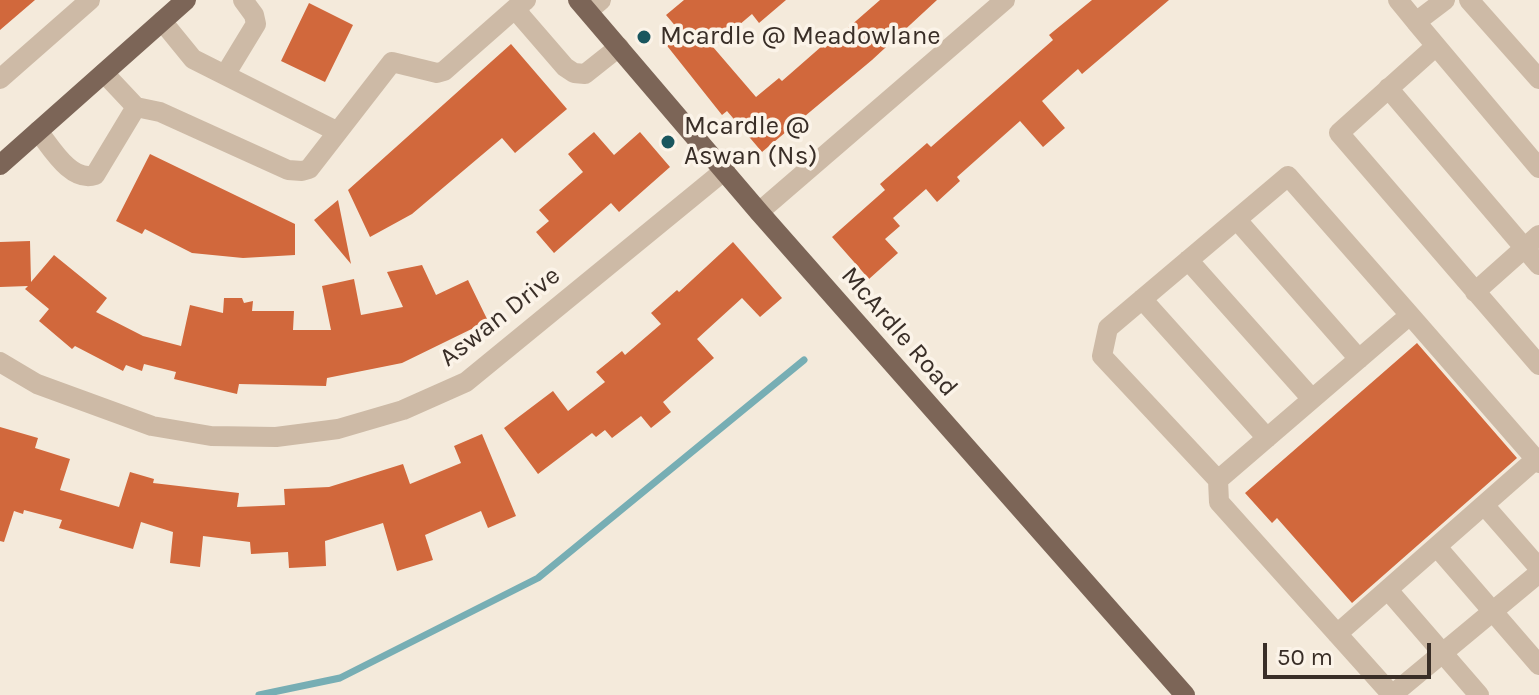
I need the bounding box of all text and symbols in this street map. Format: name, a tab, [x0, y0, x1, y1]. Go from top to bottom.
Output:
place label: Mcardle @ Meadowlane	[660, 21, 941, 53]
marker: Mcardle @ Meadowlane	[635, 28, 653, 46]
place label: Mcardle @ Aswan (Ns)	[684, 111, 818, 172]
marker: Mcardle @ Aswan (Ns)	[659, 133, 677, 151]
street label: Aswan Drive	[434, 260, 566, 374]
street label: McArdle Road	[834, 261, 964, 403]
scale bar	[1267, 627, 1435, 677]
text: 50 m	[1277, 643, 1333, 671]

